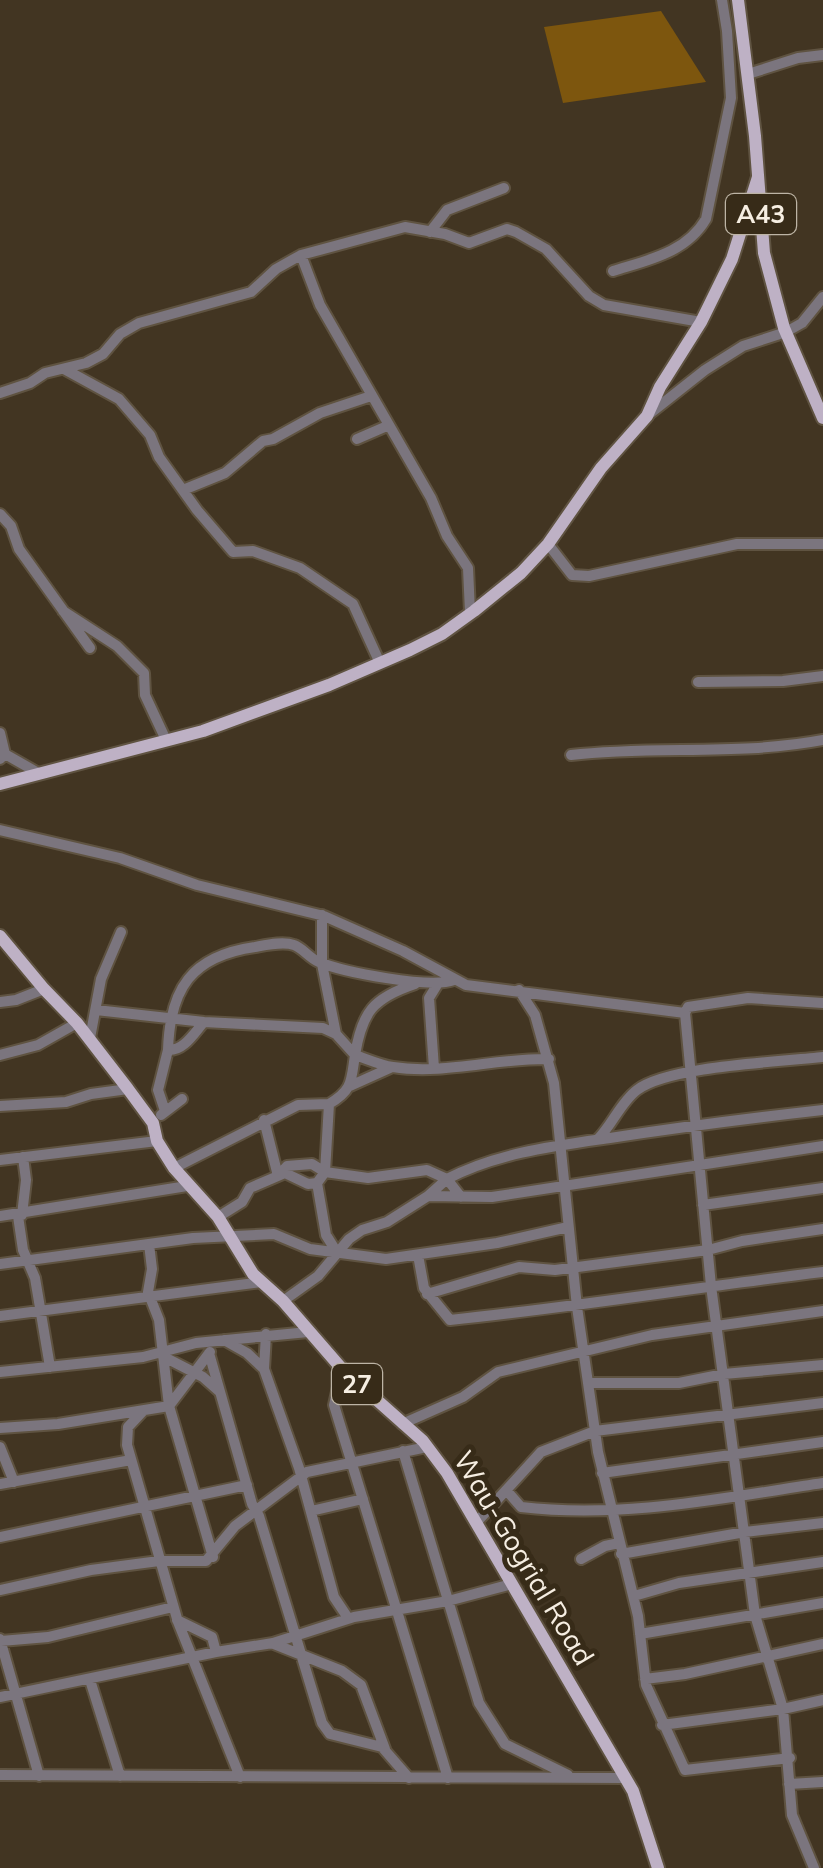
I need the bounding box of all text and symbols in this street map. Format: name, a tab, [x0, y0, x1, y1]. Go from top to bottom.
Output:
road number: A43	[726, 194, 796, 234]
road number: 27	[332, 1364, 382, 1404]
street label: Wau-Gogrial Road	[447, 1444, 602, 1671]

